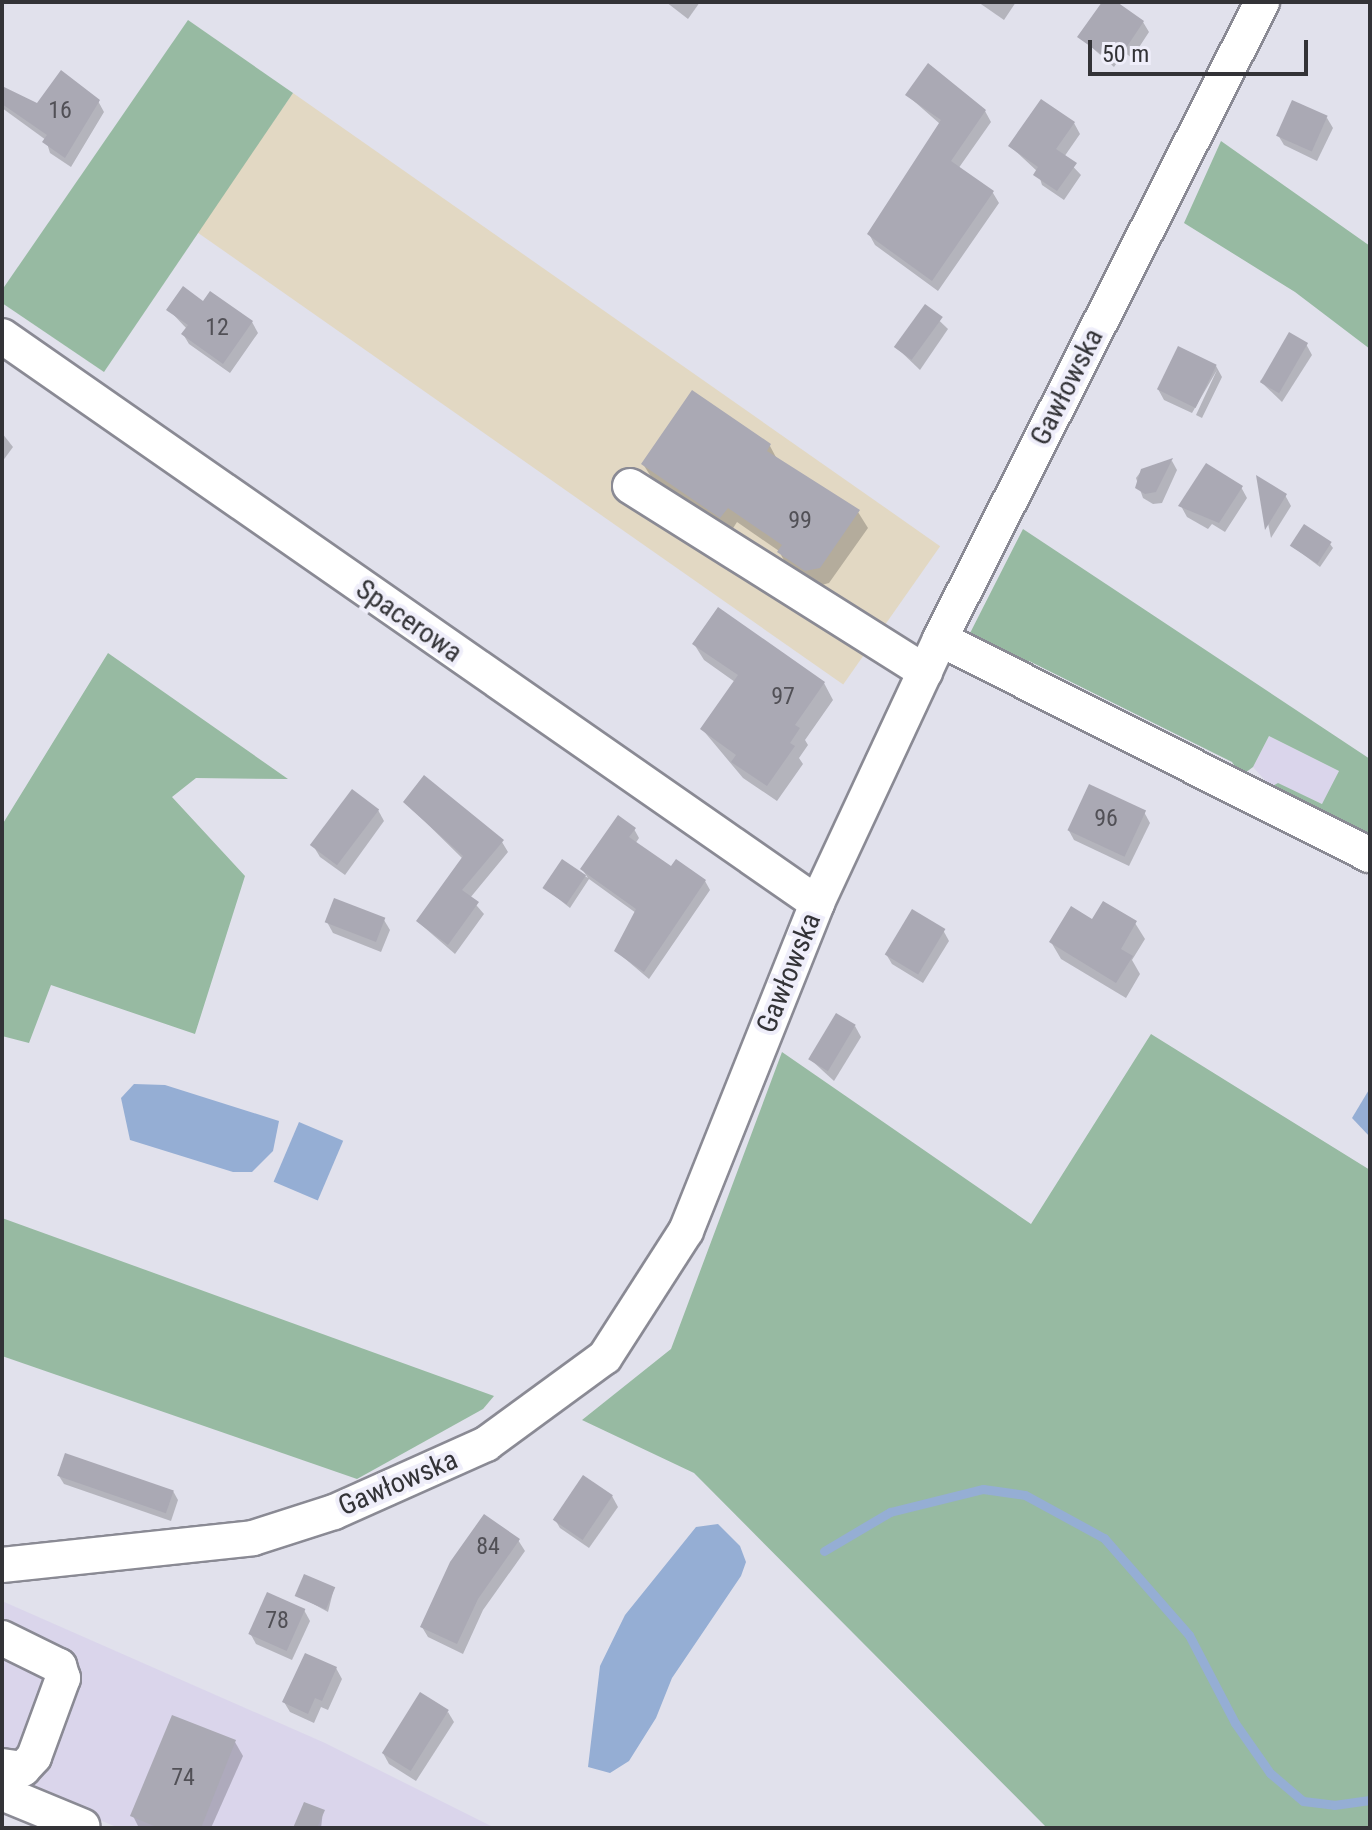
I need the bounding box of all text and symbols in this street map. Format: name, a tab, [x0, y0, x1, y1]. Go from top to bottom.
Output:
scale bar	[1092, 24, 1312, 74]
text: 50 m	[1102, 40, 1149, 68]
house number: 16	[48, 97, 72, 125]
house number: 12	[205, 314, 229, 342]
street label: Gawłowska	[1023, 323, 1111, 451]
house number: 99	[788, 507, 812, 535]
street label: Spacerowa	[350, 572, 468, 670]
house number: 97	[771, 683, 795, 711]
house number: 96	[1094, 805, 1118, 833]
street label: Gawłowska	[750, 908, 828, 1038]
street label: Gawłowska	[333, 1443, 463, 1523]
house number: 84	[476, 1533, 500, 1561]
house number: 78	[265, 1607, 289, 1635]
house number: 74	[171, 1764, 195, 1792]

